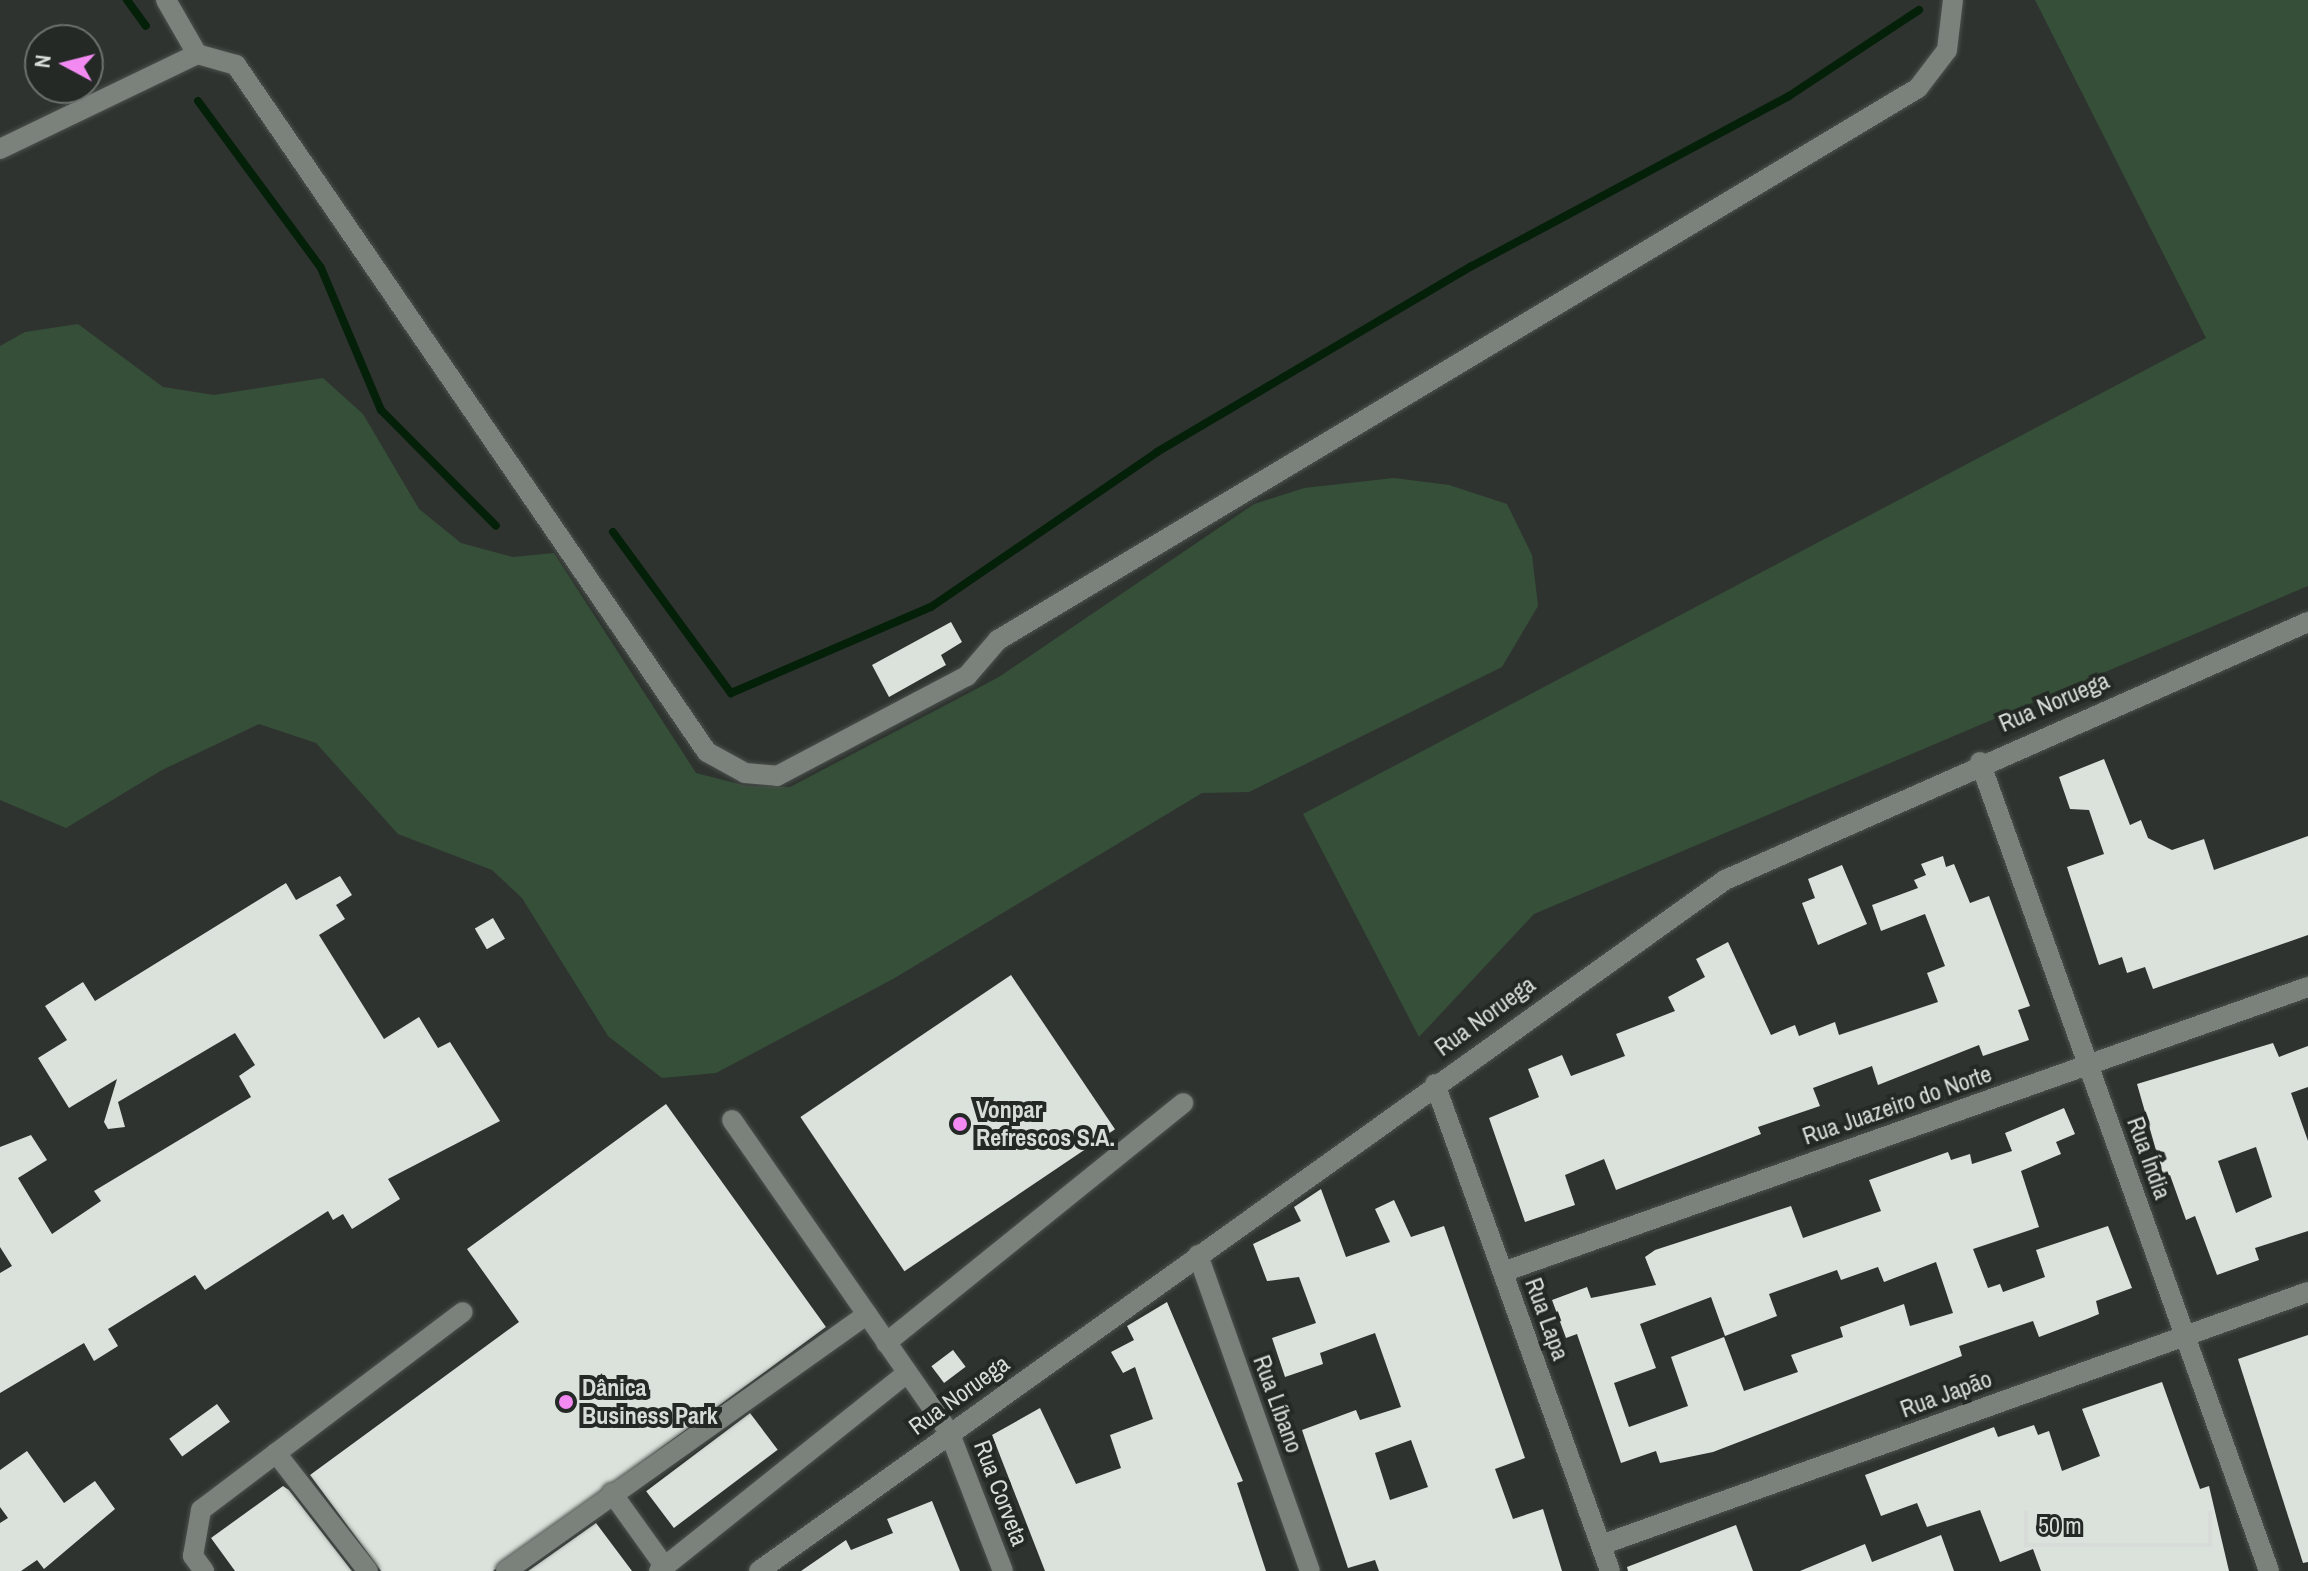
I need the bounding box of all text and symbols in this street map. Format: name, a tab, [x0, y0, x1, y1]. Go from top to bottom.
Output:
north arrow	[24, 24, 104, 104]
text: N	[26, 53, 58, 70]
street label: Rua Noruega	[1995, 666, 2113, 738]
street label: Rua Noruega	[1429, 970, 1541, 1062]
street label: Rua Juazeiro do Norte	[1799, 1059, 1995, 1151]
place label: Vonpar Refrescos S.A.	[976, 1096, 1115, 1152]
street label: Rua Índia	[2121, 1113, 2177, 1203]
marker: Vonpar Refrescos S.A.	[951, 1115, 969, 1133]
street label: Rua Lapa	[1519, 1274, 1575, 1364]
street label: Rua Noruega	[903, 1349, 1015, 1441]
street label: Rua Líbano	[1247, 1351, 1309, 1457]
street label: Rua Japão	[1896, 1364, 1996, 1424]
place label: Dânica Business Park	[582, 1374, 718, 1430]
marker: Dânica Business Park	[557, 1393, 575, 1411]
street label: Rua Corveta	[968, 1436, 1034, 1550]
scale bar	[2028, 1495, 2216, 1545]
text: 50 m	[2038, 1509, 2082, 1541]

